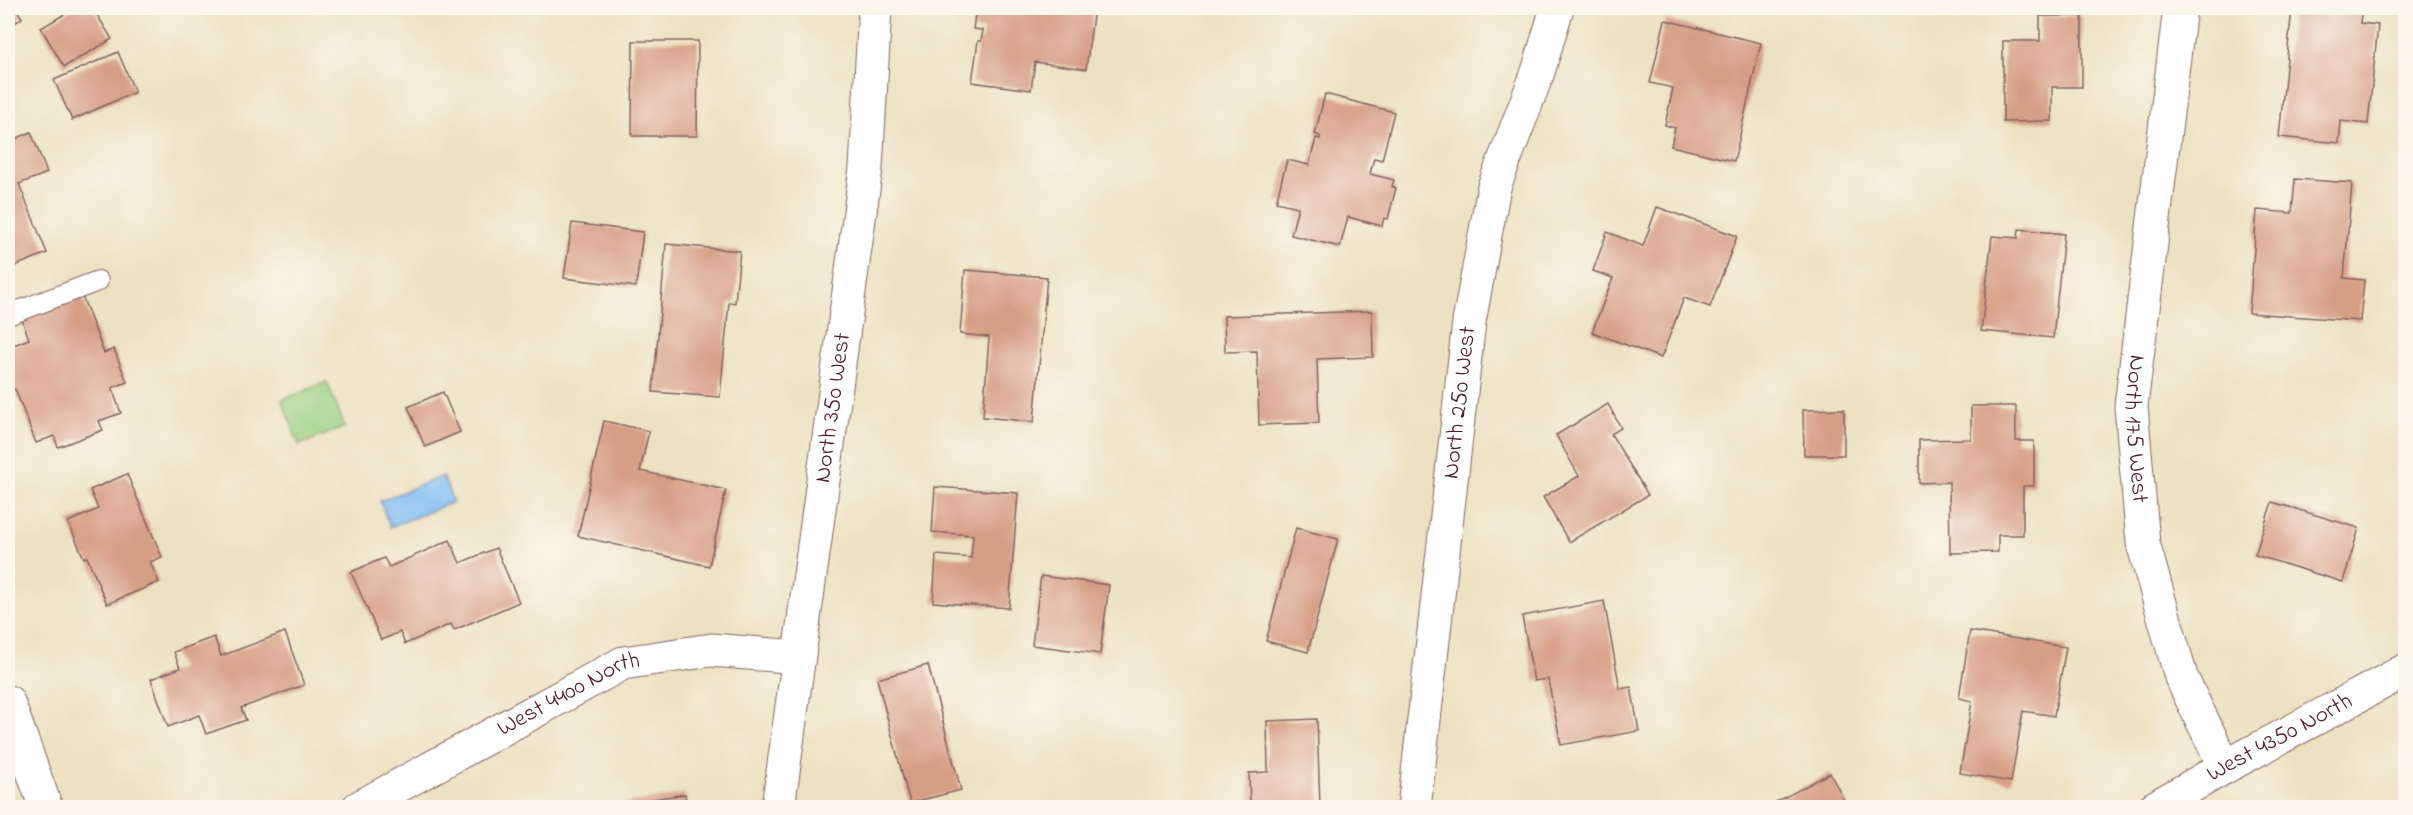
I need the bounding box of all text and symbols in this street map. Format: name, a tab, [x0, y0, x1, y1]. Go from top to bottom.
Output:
street label: North 250 West	[1434, 324, 1486, 481]
street label: North 350 West	[805, 330, 861, 485]
street label: North 175 West	[2113, 353, 2157, 504]
street label: West 4400 North	[491, 643, 642, 746]
street label: West 4350 North	[2200, 684, 2359, 791]

